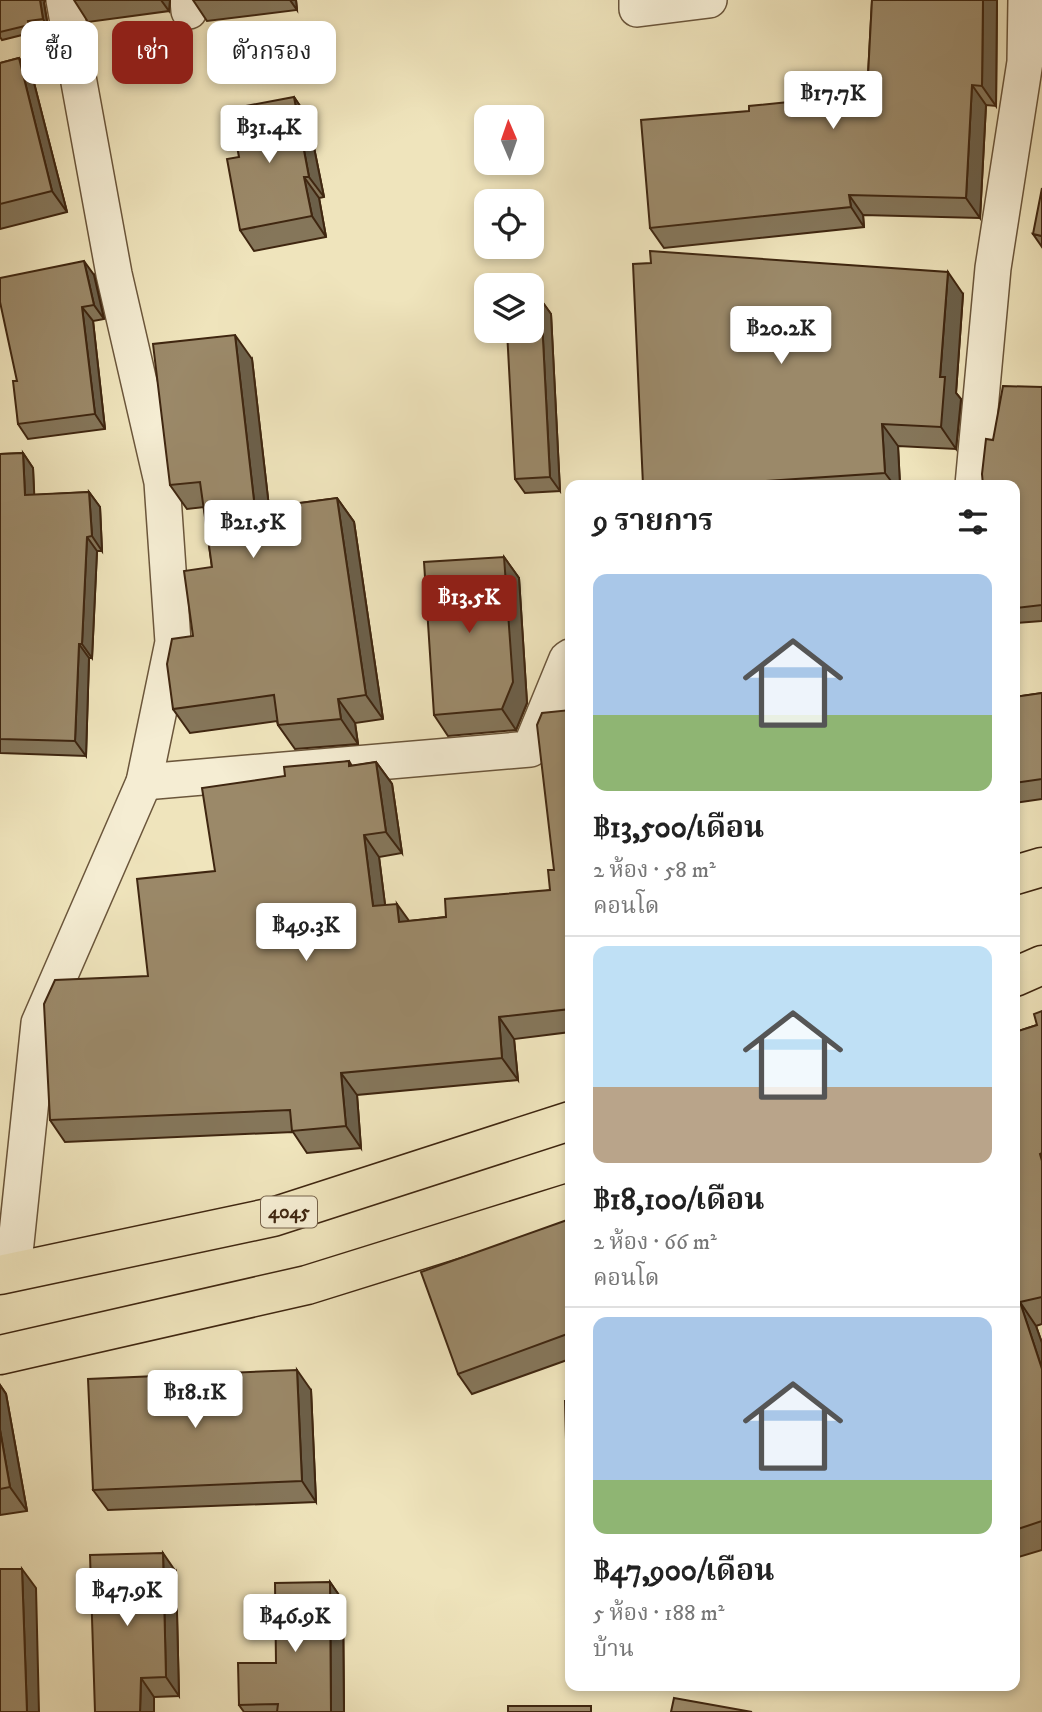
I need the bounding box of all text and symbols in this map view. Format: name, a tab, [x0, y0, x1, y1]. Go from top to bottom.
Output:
chip: ซื้อ	[21, 21, 98, 84]
chip: เช่า	[112, 21, 193, 84]
chip: ตัวกรอง	[207, 21, 336, 84]
pin: ฿17.7K	[776, 72, 890, 131]
text: ฿17.7K	[800, 79, 866, 108]
north arrow	[474, 105, 544, 175]
map controls	[474, 105, 544, 343]
pin: ฿31.4K	[212, 106, 326, 165]
text: ฿31.4K	[237, 113, 301, 142]
button: locate	[474, 189, 544, 259]
button: layers	[474, 273, 544, 343]
pin: ฿20.2K	[724, 306, 838, 366]
text: ฿20.2K	[746, 314, 816, 343]
pin: ฿21.5K	[196, 500, 310, 560]
text: 9 รายการ	[593, 503, 713, 540]
icon: filters	[954, 503, 992, 541]
text: ฿21.5K	[220, 508, 286, 537]
pin: ฿13.5K	[412, 576, 526, 635]
text: ฿13.5K	[438, 583, 500, 612]
icon: home	[730, 620, 856, 746]
text: ฿13,500/เดือน	[593, 810, 764, 847]
text: 2 ห้อง · 58 m²	[593, 856, 716, 885]
text: คอนโด	[593, 892, 660, 921]
pin: ฿49.3K	[249, 904, 363, 963]
text: ฿49.3K	[272, 911, 340, 940]
icon: home	[730, 992, 856, 1118]
text: ฿18,100/เดือน	[593, 1182, 764, 1219]
road number: 4045	[261, 1196, 317, 1228]
text: 2 ห้อง · 66 m²	[593, 1228, 717, 1257]
text: คอนโด	[593, 1264, 660, 1293]
icon: home	[730, 1363, 856, 1489]
pin: ฿18.1K	[138, 1370, 252, 1430]
text: ฿18.1K	[164, 1378, 226, 1407]
text: ฿47,900/เดือน	[593, 1553, 774, 1590]
pin: ฿47.9K	[70, 1568, 184, 1628]
text: ฿47.9K	[92, 1576, 162, 1605]
pin: ฿46.9K	[238, 1594, 352, 1654]
text: 5 ห้อง · 188 m²	[593, 1599, 725, 1628]
text: ฿46.9K	[259, 1602, 331, 1631]
text: บ้าน	[593, 1635, 634, 1664]

